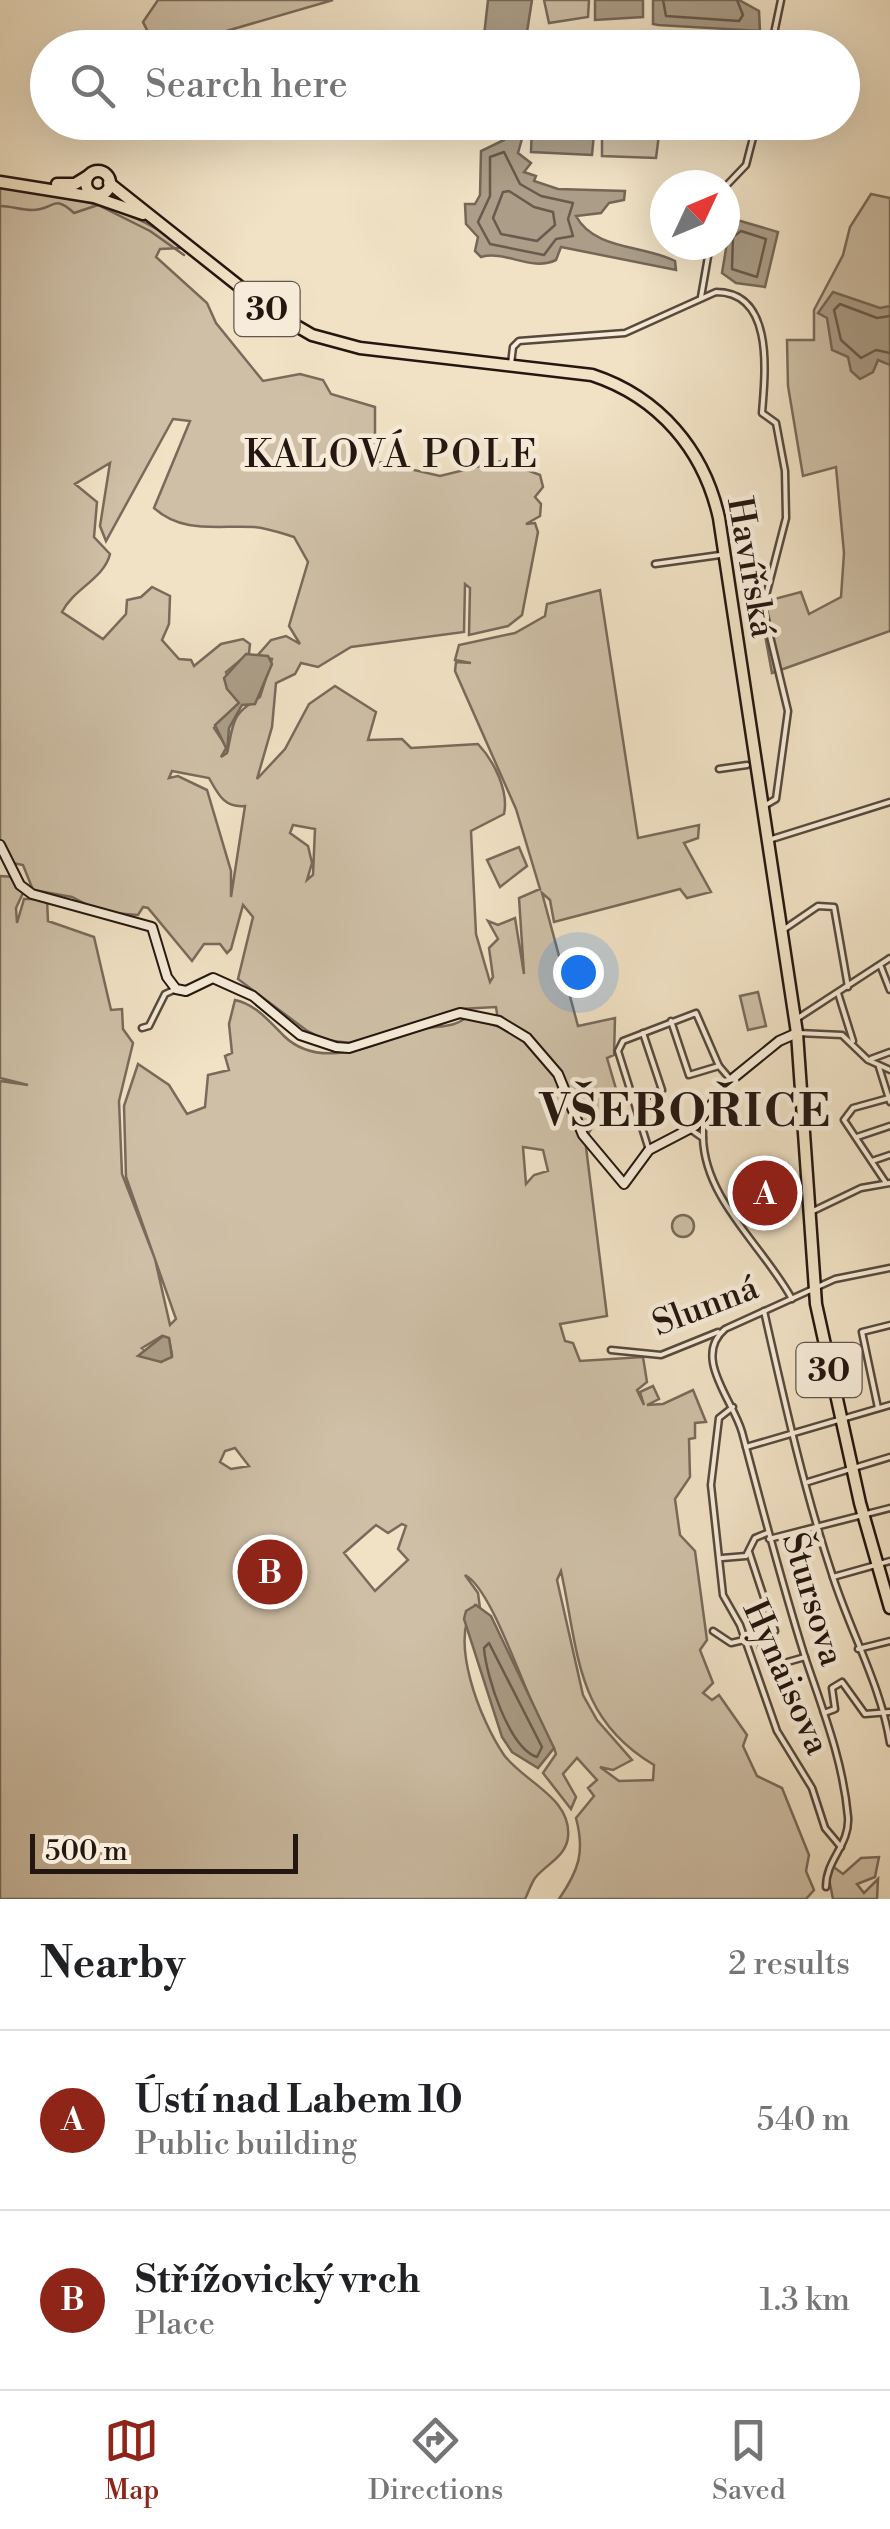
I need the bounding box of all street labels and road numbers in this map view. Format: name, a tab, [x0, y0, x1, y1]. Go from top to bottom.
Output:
road number: 30	[234, 282, 300, 336]
street label: Havířská	[717, 494, 784, 641]
street label: Slunná	[647, 1267, 765, 1346]
road number: 30	[796, 1343, 862, 1397]
street label: Štursova	[772, 1527, 855, 1671]
street label: Hynaisova	[733, 1594, 839, 1762]

